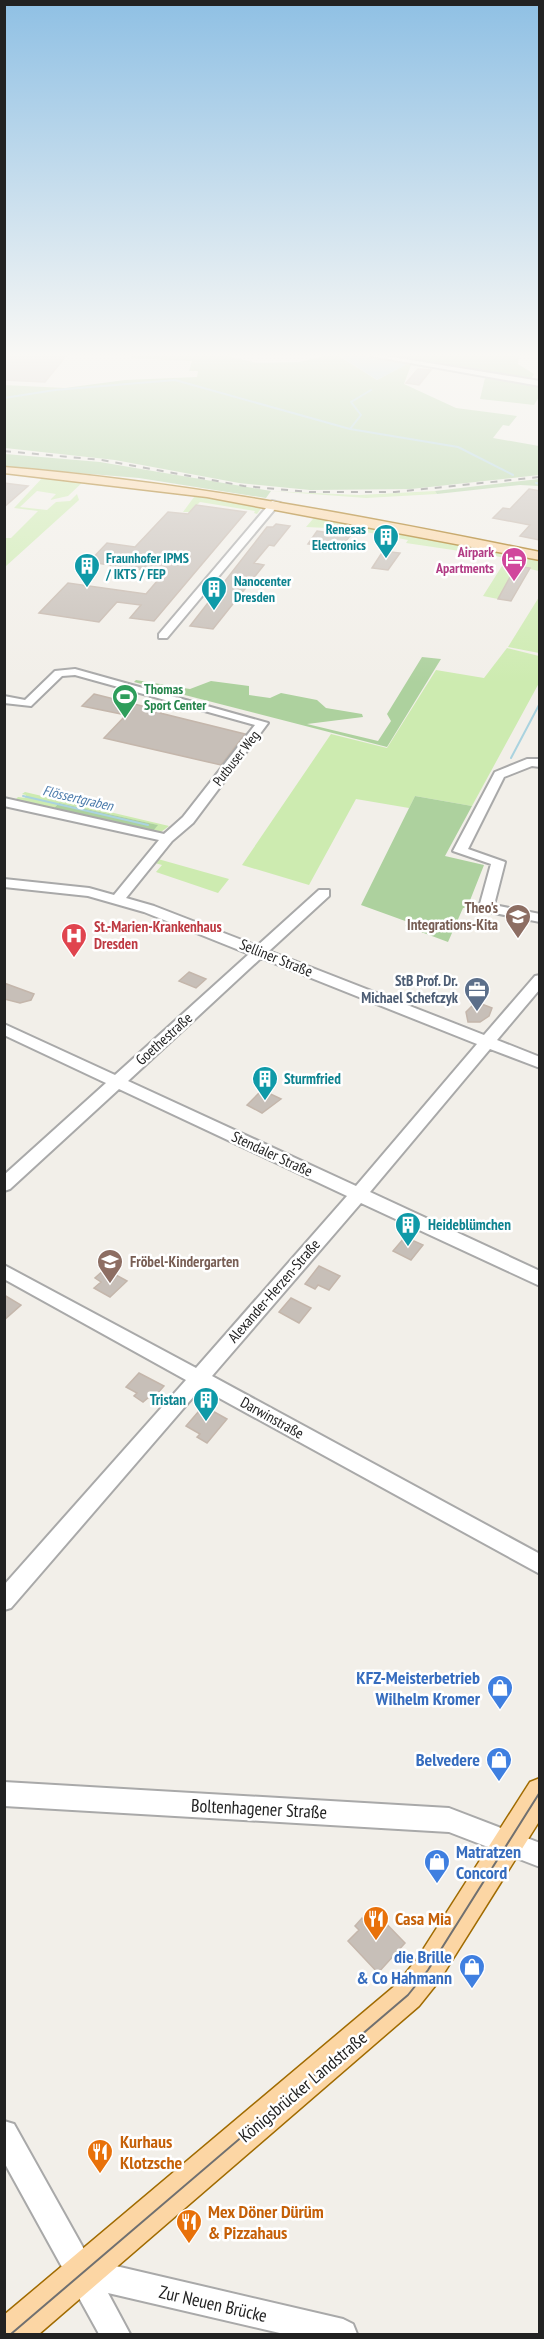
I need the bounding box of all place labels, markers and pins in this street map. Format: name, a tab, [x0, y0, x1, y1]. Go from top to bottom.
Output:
place label: Renesas Electronics	[312, 520, 366, 554]
building icon: Renesas Electronics	[371, 522, 401, 560]
place label: Airpark Apartments	[435, 543, 494, 577]
hotel icon: Airpark Apartments	[499, 545, 529, 583]
place label: Fraunhofer IPMS / IKTS / FEP	[105, 549, 189, 583]
building icon: Fraunhofer IPMS / IKTS / FEP	[72, 551, 102, 589]
place label: Nanocenter Dresden	[234, 572, 292, 606]
building icon: Nanocenter Dresden	[199, 574, 229, 612]
place label: Thomas Sport Center	[144, 680, 207, 714]
sports icon: Thomas Sport Center	[110, 682, 140, 720]
place label: Theo's Integrations-Kita	[407, 898, 498, 934]
school or university icon: Theo's Integrations-Kita	[503, 902, 533, 940]
place label: St.-Marien-Krankenhaus Dresden	[94, 917, 222, 953]
hospital icon: St.-Marien-Krankenhaus Dresden	[59, 921, 89, 959]
place label: StB Prof. Dr. Michael Schefczyk	[361, 971, 459, 1007]
office icon: StB Prof. Dr. Michael Schefczyk	[462, 975, 492, 1013]
building icon: Sturmfried	[250, 1064, 280, 1102]
place label: Sturmfried	[284, 1069, 341, 1088]
building icon: Heideblümchen	[393, 1210, 423, 1248]
place label: Heideblümchen	[428, 1215, 511, 1234]
school or university icon: Fröbel-Kindergarten	[95, 1247, 125, 1285]
place label: Fröbel-Kindergarten	[130, 1252, 239, 1271]
building icon: Tristan	[191, 1385, 221, 1423]
place label: Tristan	[150, 1390, 186, 1409]
place label: KFZ-Meisterbetrieb Wilhelm Kromer	[356, 1666, 481, 1710]
shop icon: KFZ-Meisterbetrieb Wilhelm Kromer	[485, 1673, 515, 1711]
shop icon: Belvedere	[484, 1745, 514, 1783]
place label: Belvedere	[416, 1748, 480, 1771]
place label: Matratzen Concord	[456, 1840, 521, 1884]
shop icon: Matratzen Concord	[422, 1847, 452, 1885]
restaurant icon: Casa Mia	[361, 1904, 391, 1942]
place label: Casa Mia	[395, 1907, 451, 1930]
place label: die Brille & Co Hahmann	[356, 1945, 452, 1989]
shop icon: die Brille & Co Hahmann	[457, 1952, 487, 1990]
place label: Kurhaus Klotzsche	[120, 2130, 183, 2174]
restaurant icon: Kurhaus Klotzsche	[85, 2137, 115, 2175]
place label: Mex Döner Dürüm & Pizzahaus	[208, 2200, 324, 2244]
restaurant icon: Mex Döner Dürüm & Pizzahaus	[174, 2207, 204, 2245]

